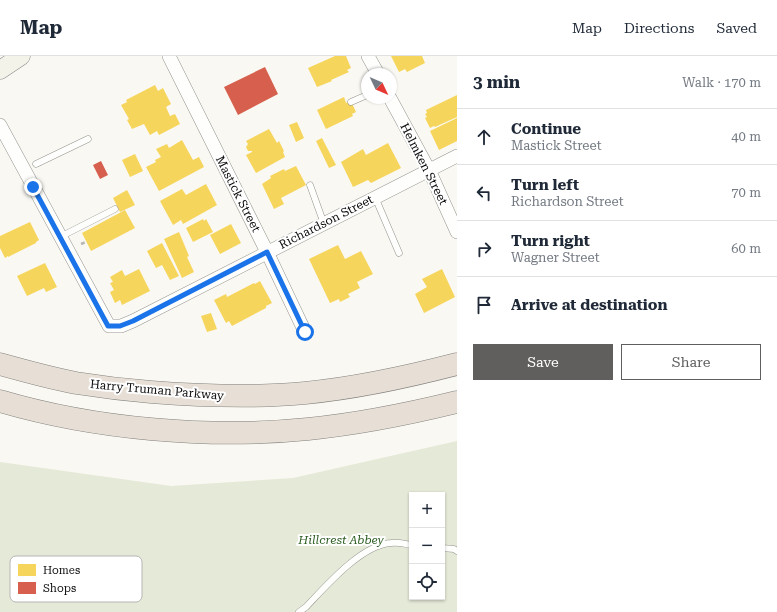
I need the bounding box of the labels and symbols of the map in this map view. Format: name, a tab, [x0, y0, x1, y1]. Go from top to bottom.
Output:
north arrow	[361, 68, 397, 104]
street label: Helmken Street	[397, 121, 451, 208]
street label: Mastick Street	[213, 154, 263, 235]
route end	[24, 178, 42, 196]
street label: Richardson Street	[277, 192, 376, 252]
route start	[296, 323, 314, 341]
street label: Harry Truman Parkway	[89, 377, 226, 403]
park label: Hillcrest Abbey	[297, 533, 385, 547]
legend	[10, 556, 142, 602]
text: Homes	[43, 564, 80, 577]
text: Shops	[43, 582, 76, 595]

